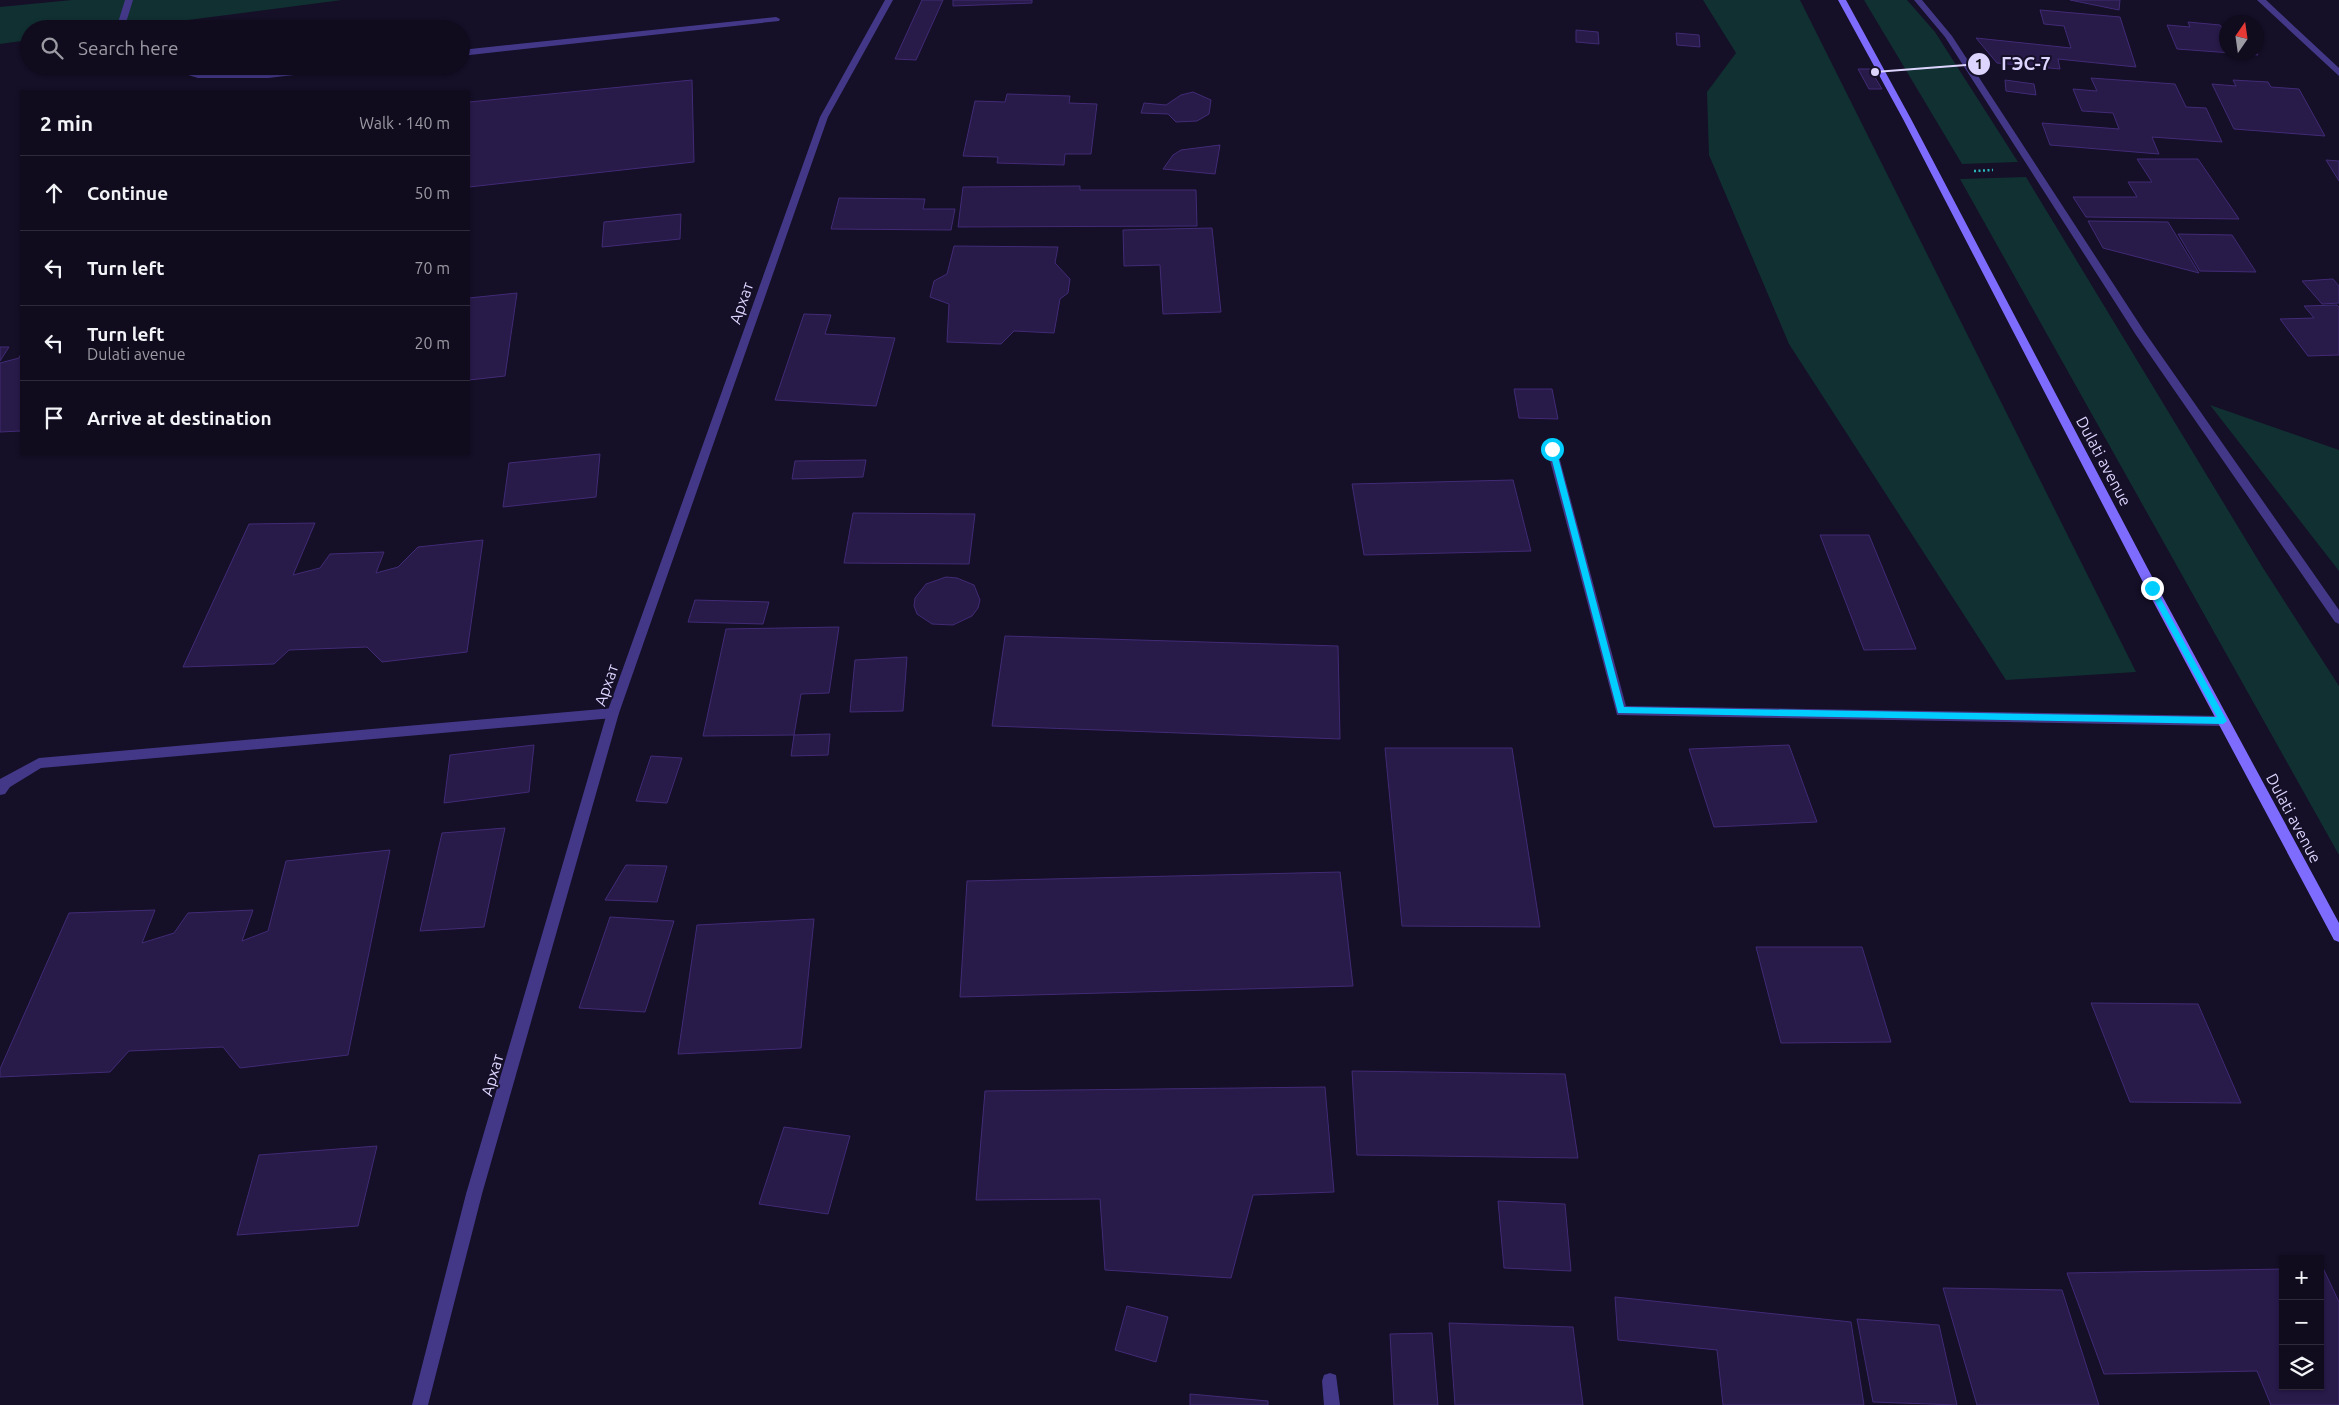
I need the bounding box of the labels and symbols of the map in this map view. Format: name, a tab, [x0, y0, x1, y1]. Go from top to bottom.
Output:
north arrow	[2219, 15, 2264, 60]
callout: ГЭС-7	[1967, 48, 2061, 81]
text: ГЭС-7	[2001, 53, 2051, 73]
text: 1	[1975, 55, 1983, 72]
street label: Архат	[725, 280, 757, 326]
street label: Dulati avenue	[2073, 413, 2135, 509]
route start	[1541, 438, 1564, 461]
route end	[2141, 577, 2164, 600]
street label: Архат	[590, 662, 622, 708]
street label: Dulati avenue	[2263, 770, 2325, 866]
street label: Архат	[477, 1052, 507, 1098]

